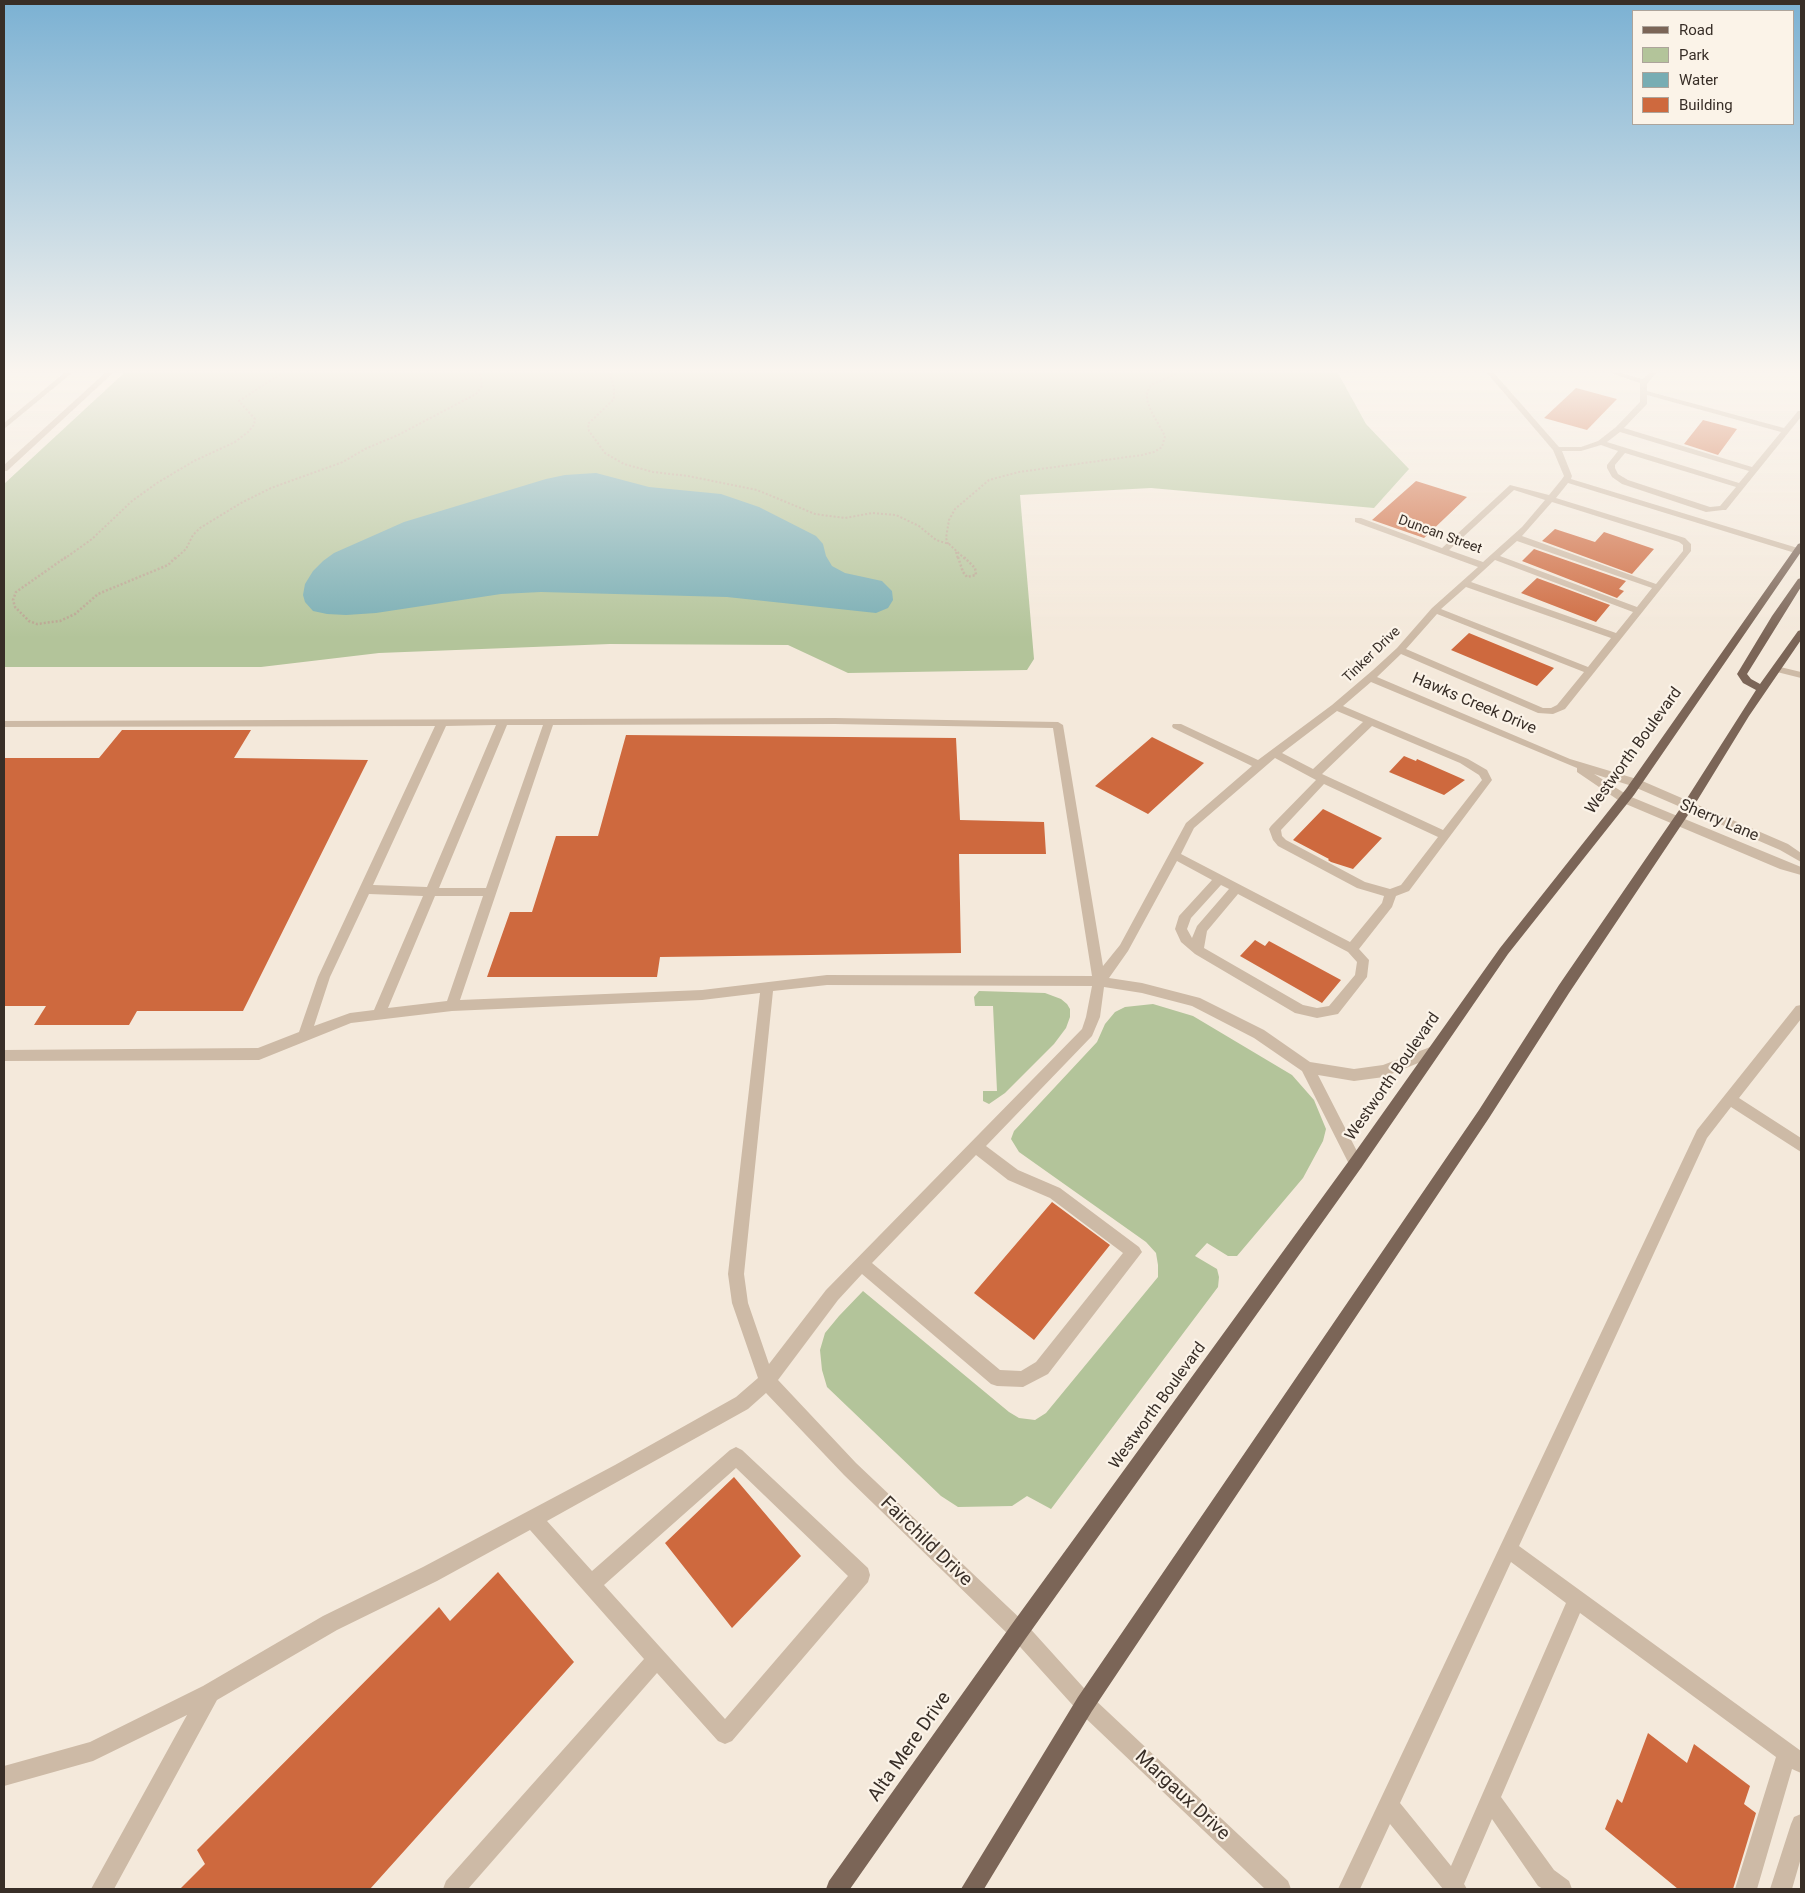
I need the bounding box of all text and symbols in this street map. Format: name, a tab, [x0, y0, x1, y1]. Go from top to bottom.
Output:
legend	[1632, 10, 1795, 125]
text: Road	[1679, 21, 1713, 39]
text: Park	[1679, 46, 1709, 64]
text: Water	[1679, 71, 1718, 89]
text: Building	[1679, 96, 1733, 114]
street label: Duncan Street	[1396, 512, 1484, 558]
street label: Tinker Drive	[1340, 623, 1404, 687]
street label: Hawks Creek Drive	[1409, 669, 1539, 739]
street label: Westworth Boulevard	[1582, 684, 1686, 818]
street label: Sherry Lane	[1677, 796, 1761, 846]
street label: Westworth Boulevard	[1342, 1009, 1444, 1145]
street label: Westworth Boulevard	[1106, 1339, 1210, 1473]
street label: Fairchild Drive	[875, 1492, 977, 1592]
street label: Alta Mere Drive	[864, 1688, 956, 1806]
street label: Margaux Drive	[1130, 1746, 1234, 1846]

